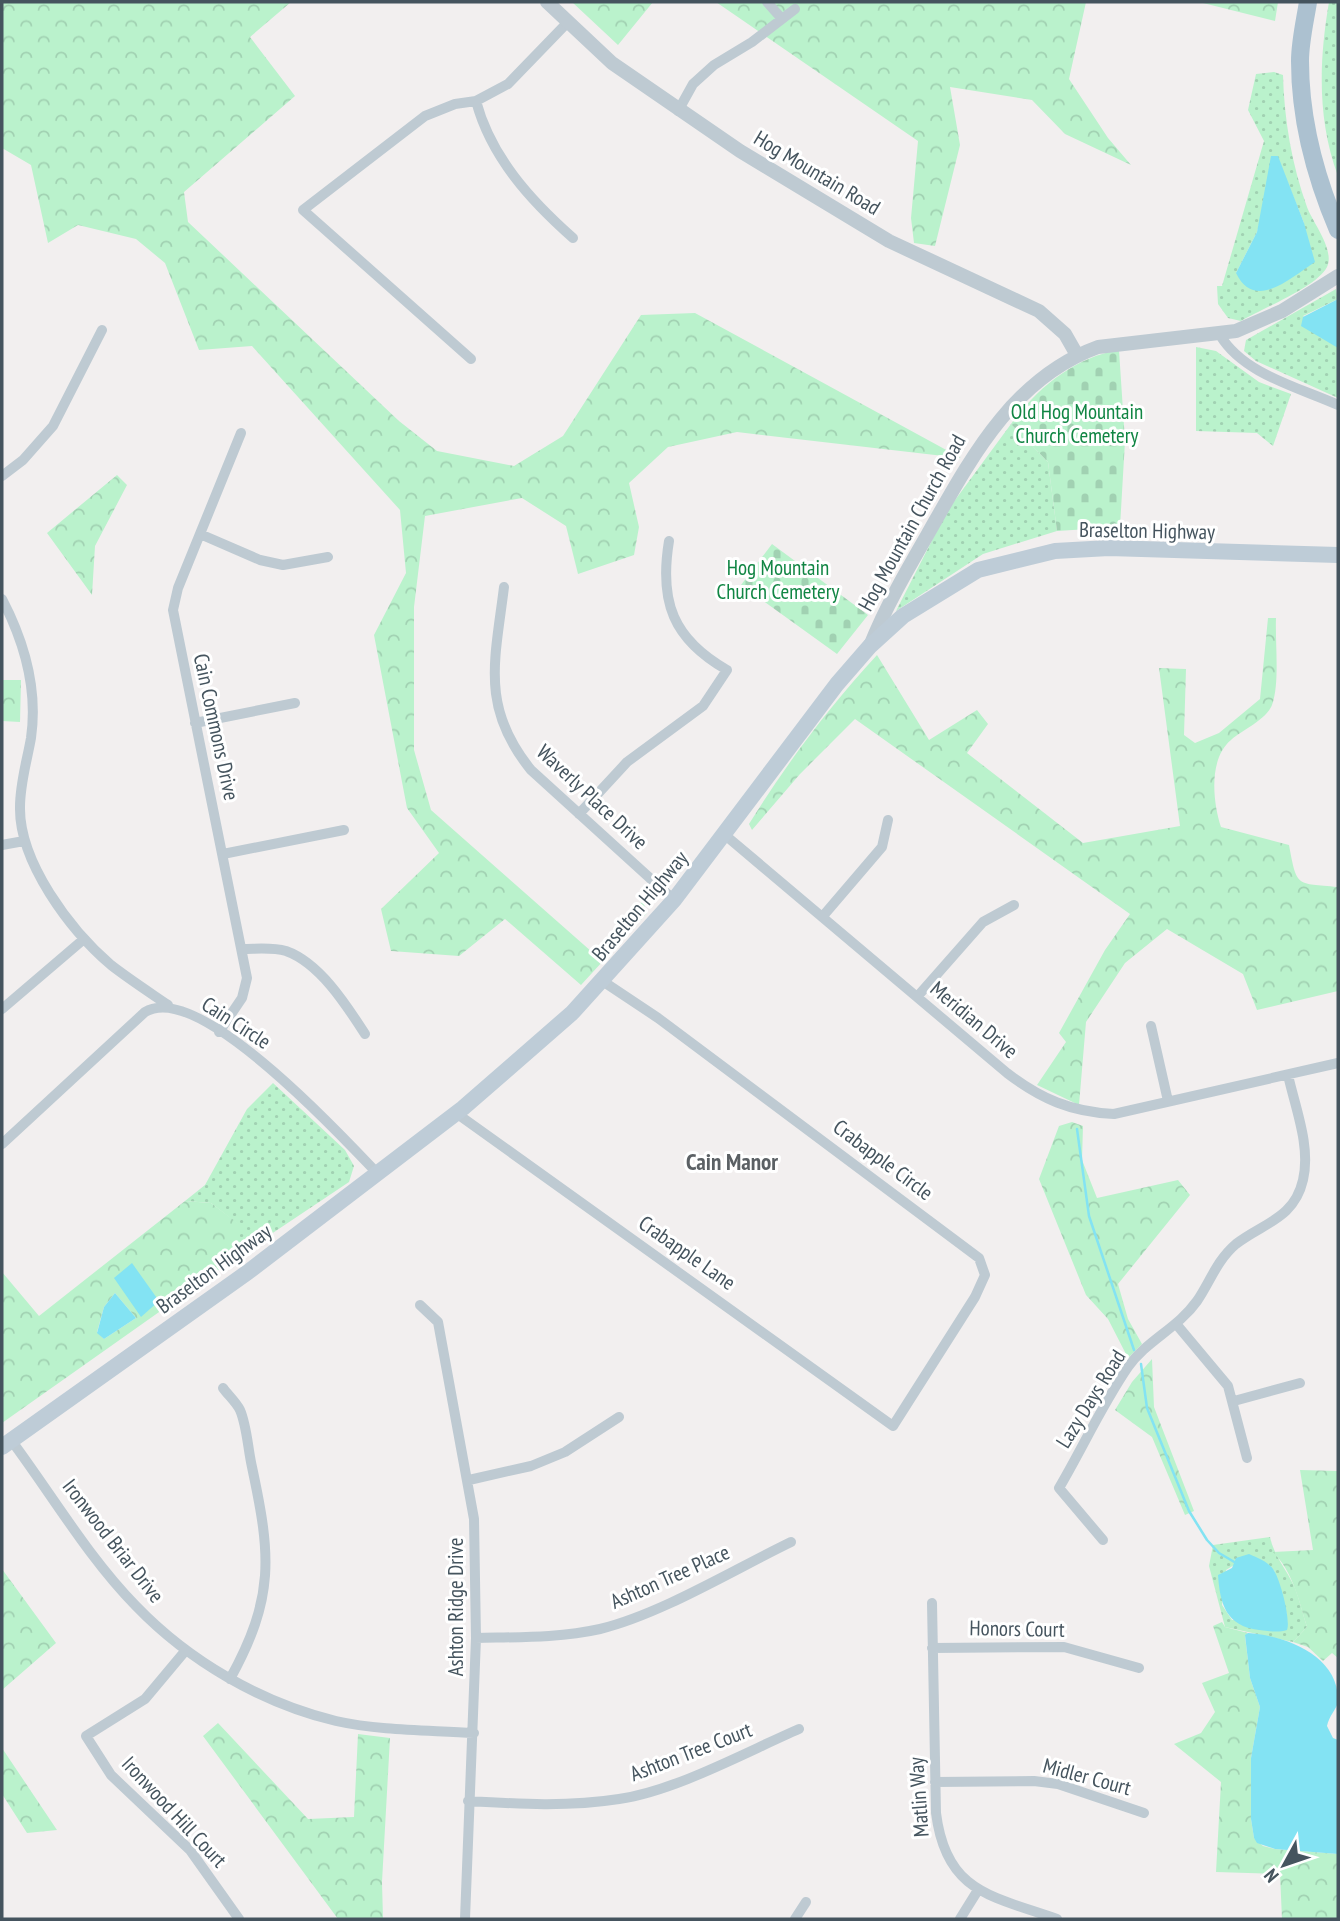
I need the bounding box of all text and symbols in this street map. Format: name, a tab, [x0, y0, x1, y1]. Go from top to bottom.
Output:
street label: Hog Mountain Road	[749, 124, 885, 221]
park label: Old Hog Mountain Church Cemetery	[1011, 398, 1143, 449]
street label: Hog Mountain Church Road	[852, 430, 971, 616]
street label: Braselton Highway	[1079, 516, 1215, 545]
park label: Hog Mountain Church Cemetery	[717, 554, 840, 605]
street label: Cain Commons Drive	[188, 651, 245, 803]
street label: Waverly Place Drive	[531, 738, 654, 855]
street label: Braselton Highway	[586, 845, 694, 966]
street label: Meridian Drive	[925, 975, 1024, 1064]
street label: Cain Circle	[197, 990, 276, 1055]
street label: Crabapple Circle	[828, 1113, 939, 1206]
district label: Cain Manor	[686, 1147, 778, 1176]
street label: Crabapple Lane	[634, 1209, 741, 1296]
street label: Braselton Highway	[151, 1218, 277, 1319]
street label: Lazy Days Road	[1050, 1345, 1131, 1453]
street label: Ironwood Briar Drive	[57, 1473, 170, 1608]
street label: Ashton Ridge Drive	[442, 1538, 469, 1676]
street label: Ashton Tree Place	[606, 1538, 734, 1615]
street label: Honors Court	[969, 1614, 1065, 1643]
street label: Ashton Tree Court	[626, 1716, 756, 1787]
street label: Ironwood Hill Court	[116, 1750, 233, 1873]
street label: Midler Court	[1040, 1752, 1134, 1801]
street label: Matlin Way	[902, 1756, 935, 1838]
north arrow	[1249, 1830, 1319, 1900]
text: N	[1258, 1864, 1283, 1888]

